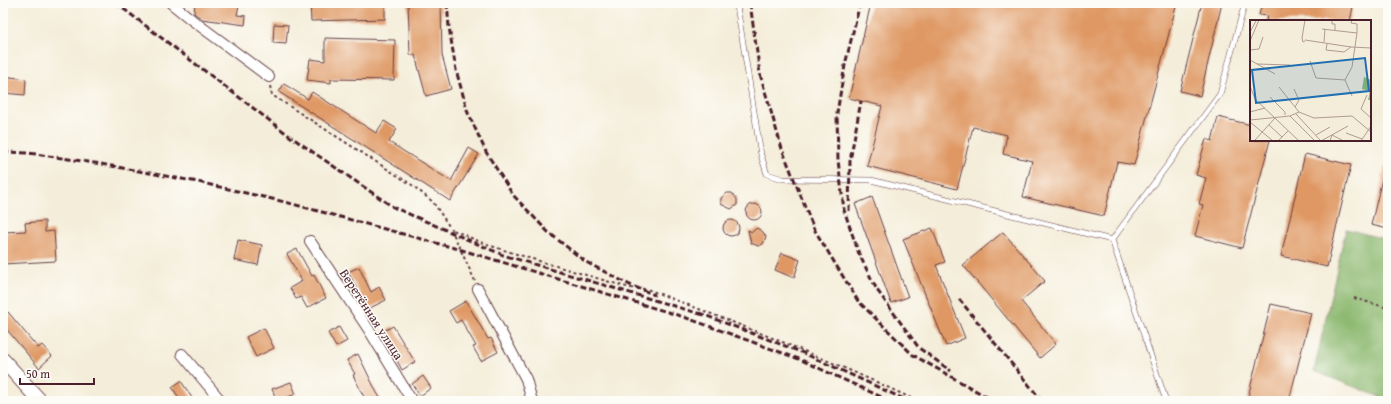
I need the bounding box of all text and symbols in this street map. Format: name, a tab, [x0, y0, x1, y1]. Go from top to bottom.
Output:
inset map	[1250, 20, 1371, 141]
street label: Веретённая улица	[335, 265, 409, 364]
scale bar	[20, 360, 94, 386]
text: 50 m	[26, 365, 50, 382]

